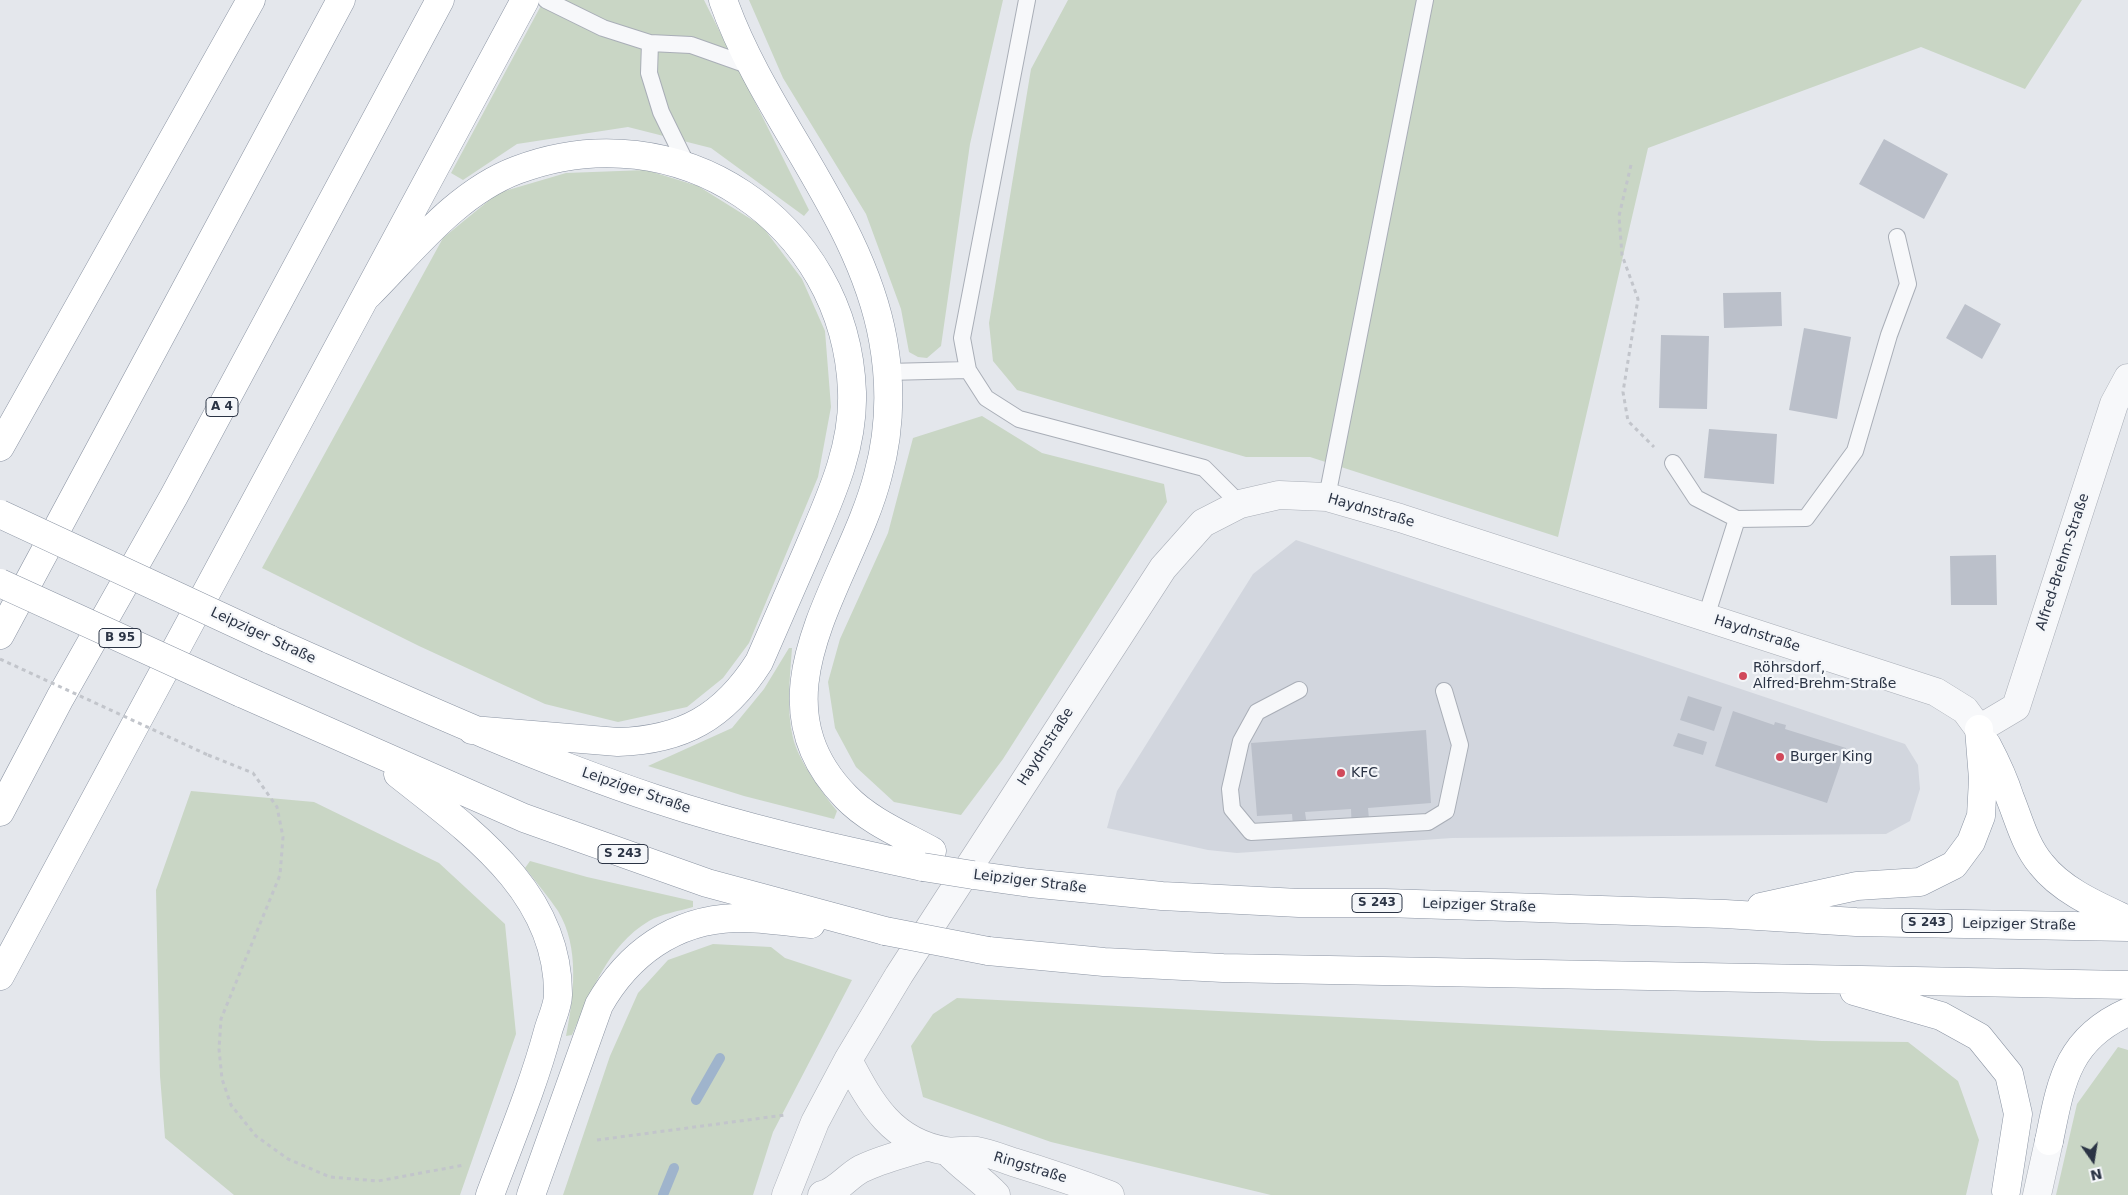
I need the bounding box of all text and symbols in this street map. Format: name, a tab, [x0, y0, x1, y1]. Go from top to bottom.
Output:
road number: A 4	[206, 398, 238, 417]
street label: Haydnstraße	[1326, 491, 1416, 531]
street label: Alfred-Brehm-Straße	[2033, 491, 2093, 633]
street label: Leipziger Straße	[208, 604, 318, 668]
street label: Haydnstraße	[1712, 612, 1802, 656]
road number: B 95	[99, 628, 141, 648]
place label: Röhrsdorf, Alfred-Brehm-Straße	[1753, 660, 1896, 692]
marker: Röhrsdorf, Alfred-Brehm-Straße	[1737, 670, 1749, 682]
street label: Haydnstraße	[1015, 705, 1077, 789]
place label: Burger King	[1790, 749, 1873, 765]
marker: Burger King	[1774, 751, 1786, 763]
street label: Leipziger Straße	[579, 764, 693, 818]
place label: KFC	[1351, 765, 1378, 781]
marker: KFC	[1335, 767, 1347, 779]
road number: S 243	[598, 844, 648, 864]
street label: Leipziger Straße	[972, 867, 1088, 897]
road number: S 243	[1352, 894, 1402, 912]
street label: Leipziger Straße	[1422, 896, 1536, 916]
road number: S 243	[1902, 914, 1952, 932]
street label: Leipziger Straße	[1962, 916, 2076, 934]
north arrow	[2068, 1135, 2118, 1185]
street label: Ringstraße	[991, 1149, 1069, 1187]
text: N	[2089, 1166, 2104, 1184]

